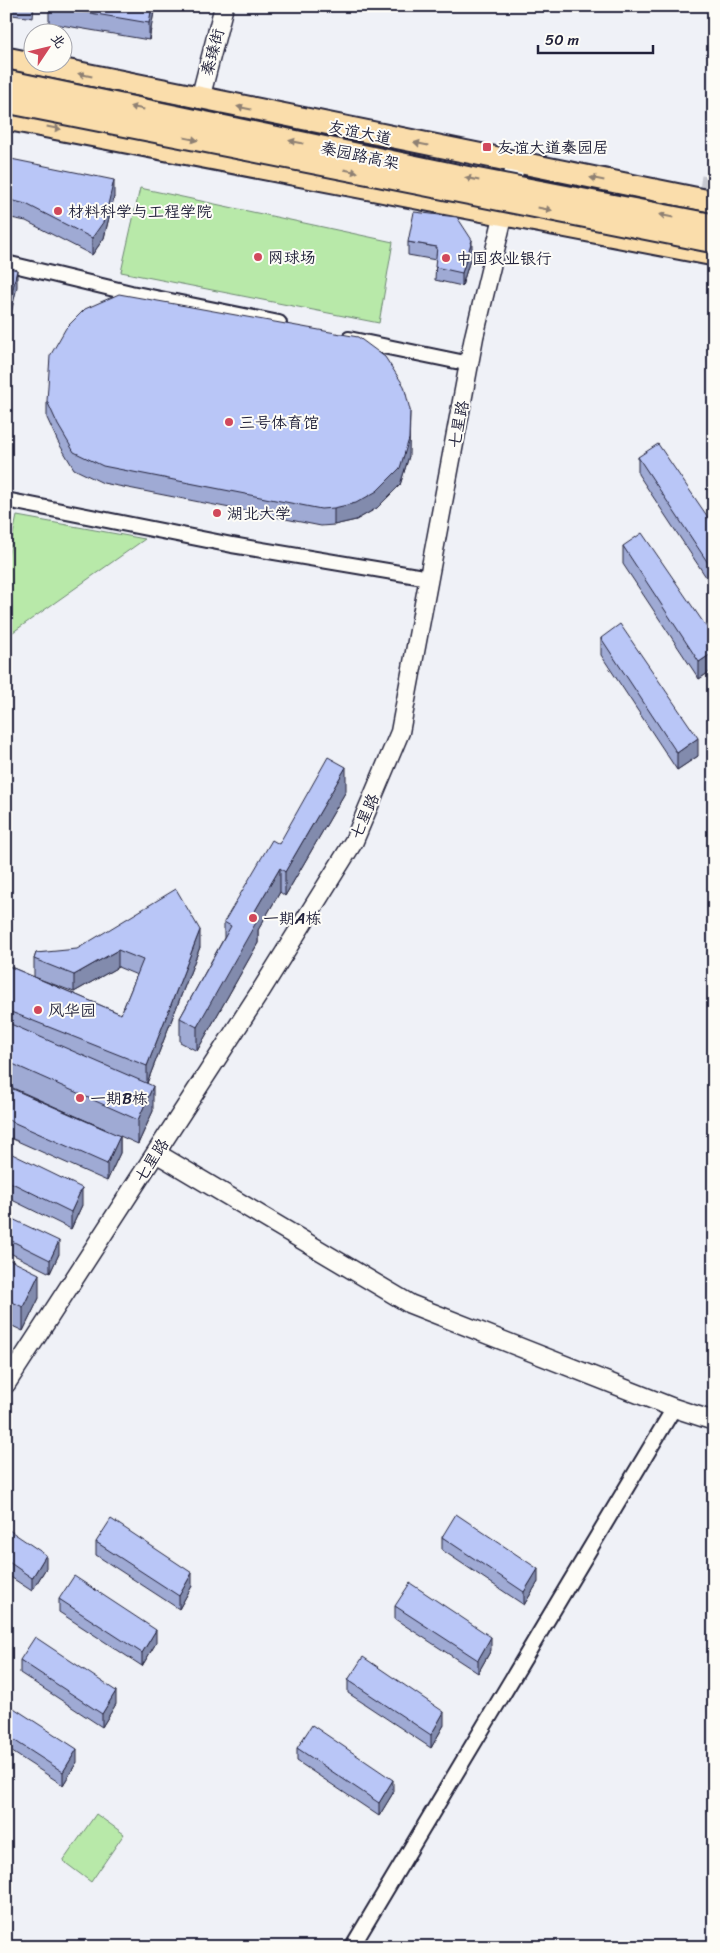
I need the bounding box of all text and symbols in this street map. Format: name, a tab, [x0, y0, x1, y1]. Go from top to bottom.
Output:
north arrow	[22, 22, 72, 72]
scale bar	[538, 22, 652, 54]
street label: 秦臻街	[192, 25, 233, 79]
text: 50 m	[545, 27, 580, 53]
text: 北	[44, 28, 72, 54]
one-way arrow	[78, 71, 93, 79]
one-way arrow	[129, 104, 144, 112]
one-way arrow	[237, 104, 252, 112]
street label: 友谊大道	[326, 112, 394, 153]
one-way arrow	[47, 124, 62, 132]
street label: 秦园路高架	[318, 133, 402, 178]
place label: 友谊大道秦园居	[497, 133, 609, 162]
one-way arrow	[184, 135, 199, 143]
one-way arrow	[287, 137, 303, 145]
one-way arrow	[413, 140, 428, 148]
marker: 友谊大道秦园居	[481, 141, 493, 153]
one-way arrow	[343, 167, 359, 175]
one-way arrow	[464, 174, 480, 182]
one-way arrow	[590, 175, 605, 183]
place label: 材料科学与工程学院	[68, 197, 212, 226]
marker: 材料科学与工程学院	[52, 205, 64, 217]
one-way arrow	[537, 205, 553, 213]
one-way arrow	[658, 212, 673, 220]
place label: 网球场	[268, 243, 316, 272]
place label: 中国农业银行	[456, 244, 552, 273]
marker: 网球场	[252, 251, 264, 263]
marker: 中国农业银行	[440, 252, 452, 264]
street label: 七星路	[440, 398, 477, 450]
place label: 三号体育馆	[239, 408, 319, 437]
marker: 三号体育馆	[223, 416, 235, 428]
place label: 湖北大学	[227, 499, 291, 528]
marker: 湖北大学	[211, 507, 223, 519]
street label: 七星路	[341, 788, 387, 844]
place label: 一期A栋	[263, 904, 322, 933]
marker: 一期A栋	[247, 912, 259, 924]
place label: 风华园	[48, 996, 96, 1025]
marker: 风华园	[32, 1004, 44, 1016]
place label: 一期B栋	[90, 1084, 148, 1113]
marker: 一期B栋	[74, 1092, 86, 1104]
street label: 七星路	[126, 1132, 177, 1188]

